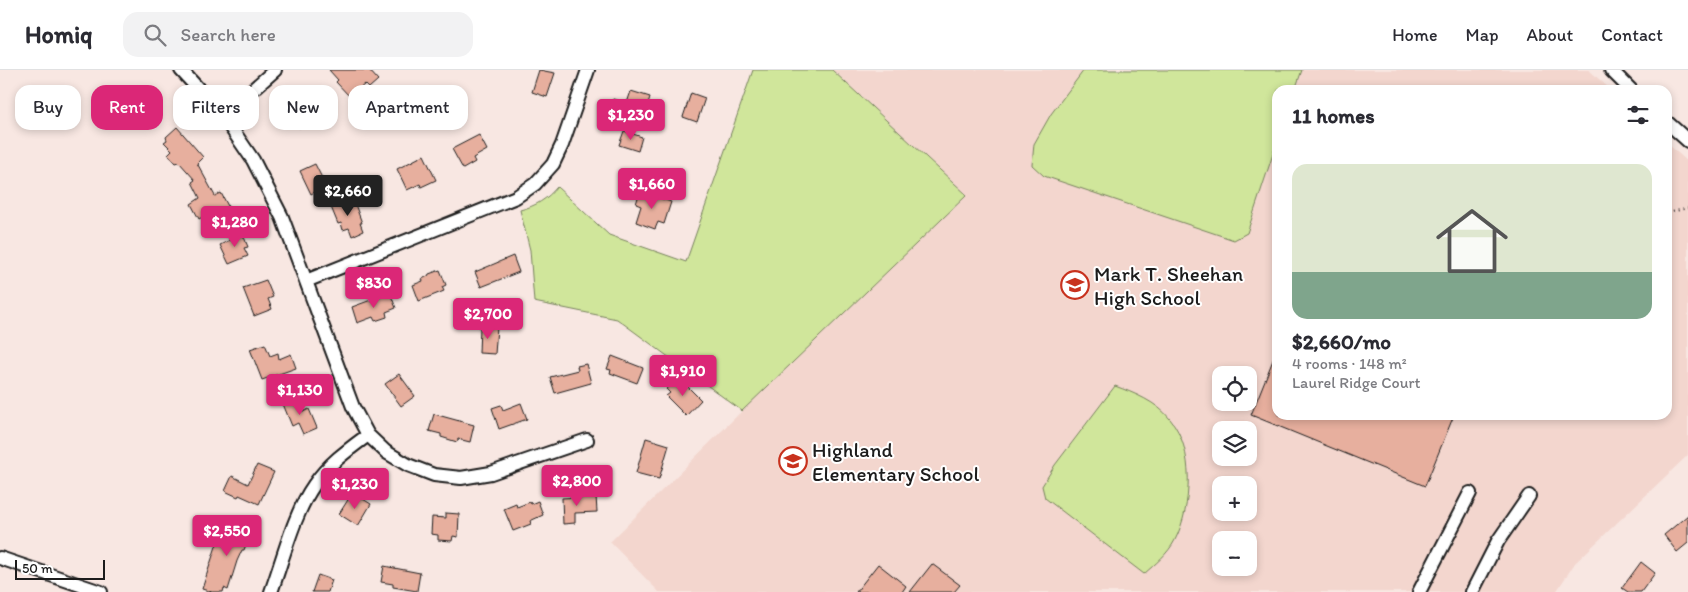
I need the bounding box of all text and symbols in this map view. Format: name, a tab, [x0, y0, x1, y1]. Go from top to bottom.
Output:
search box	[123, 12, 473, 57]
text: Homiq	[25, 20, 93, 49]
icon: search	[141, 21, 169, 49]
text: Search here	[181, 23, 276, 46]
text: Home	[1392, 24, 1438, 46]
text: Map	[1466, 24, 1499, 46]
text: About	[1527, 24, 1573, 46]
text: Contact	[1601, 24, 1663, 46]
chip: Buy	[15, 85, 81, 130]
chip: Rent	[91, 85, 163, 130]
chip: Filters	[173, 85, 259, 130]
chip: New	[269, 85, 338, 130]
chip: Apartment	[348, 85, 468, 130]
pin: $1,230	[590, 98, 672, 141]
icon: filters	[1624, 101, 1652, 129]
text: 11 homes	[1292, 103, 1375, 128]
text: $1,230	[608, 105, 654, 124]
pin: $1,660	[611, 168, 693, 210]
pin: $2,660	[307, 174, 389, 217]
text: $1,660	[629, 174, 675, 193]
text: $2,660	[324, 181, 372, 200]
icon: home	[1427, 196, 1517, 286]
pin: $1,280	[194, 206, 276, 248]
text: $1,280	[212, 212, 258, 231]
place label: Mark T. Sheehan High School	[1094, 261, 1243, 310]
pin: $830	[344, 266, 404, 309]
school or university icon: Mark T. Sheehan High School	[1060, 270, 1090, 300]
text: $830	[356, 273, 392, 292]
pin: $2,700	[447, 298, 529, 340]
text: $2,700	[464, 304, 512, 323]
text: $2,660/mo	[1292, 329, 1391, 354]
pin: $1,910	[642, 354, 724, 397]
text: 4 rooms · 148 m²	[1292, 354, 1407, 373]
text: $1,910	[661, 361, 705, 380]
map controls	[1212, 366, 1257, 576]
button: locate	[1212, 366, 1257, 411]
text: Laurel Ridge Court	[1292, 373, 1421, 392]
pin: $1,130	[259, 374, 341, 416]
text: $1,130	[277, 380, 323, 399]
button: layers	[1212, 421, 1257, 466]
place label: Highland Elementary School	[812, 437, 980, 486]
school or university icon: Highland Elementary School	[778, 446, 808, 476]
pin: $2,800	[536, 464, 618, 507]
pin: $1,230	[314, 468, 396, 510]
text: $2,800	[553, 471, 601, 490]
text: $1,230	[332, 474, 378, 493]
button: +	[1212, 476, 1257, 521]
pin: $2,550	[186, 514, 268, 557]
text: $2,550	[204, 521, 250, 540]
button: −	[1212, 531, 1257, 576]
scale bar	[15, 557, 105, 580]
text: 50 m	[22, 560, 53, 577]

